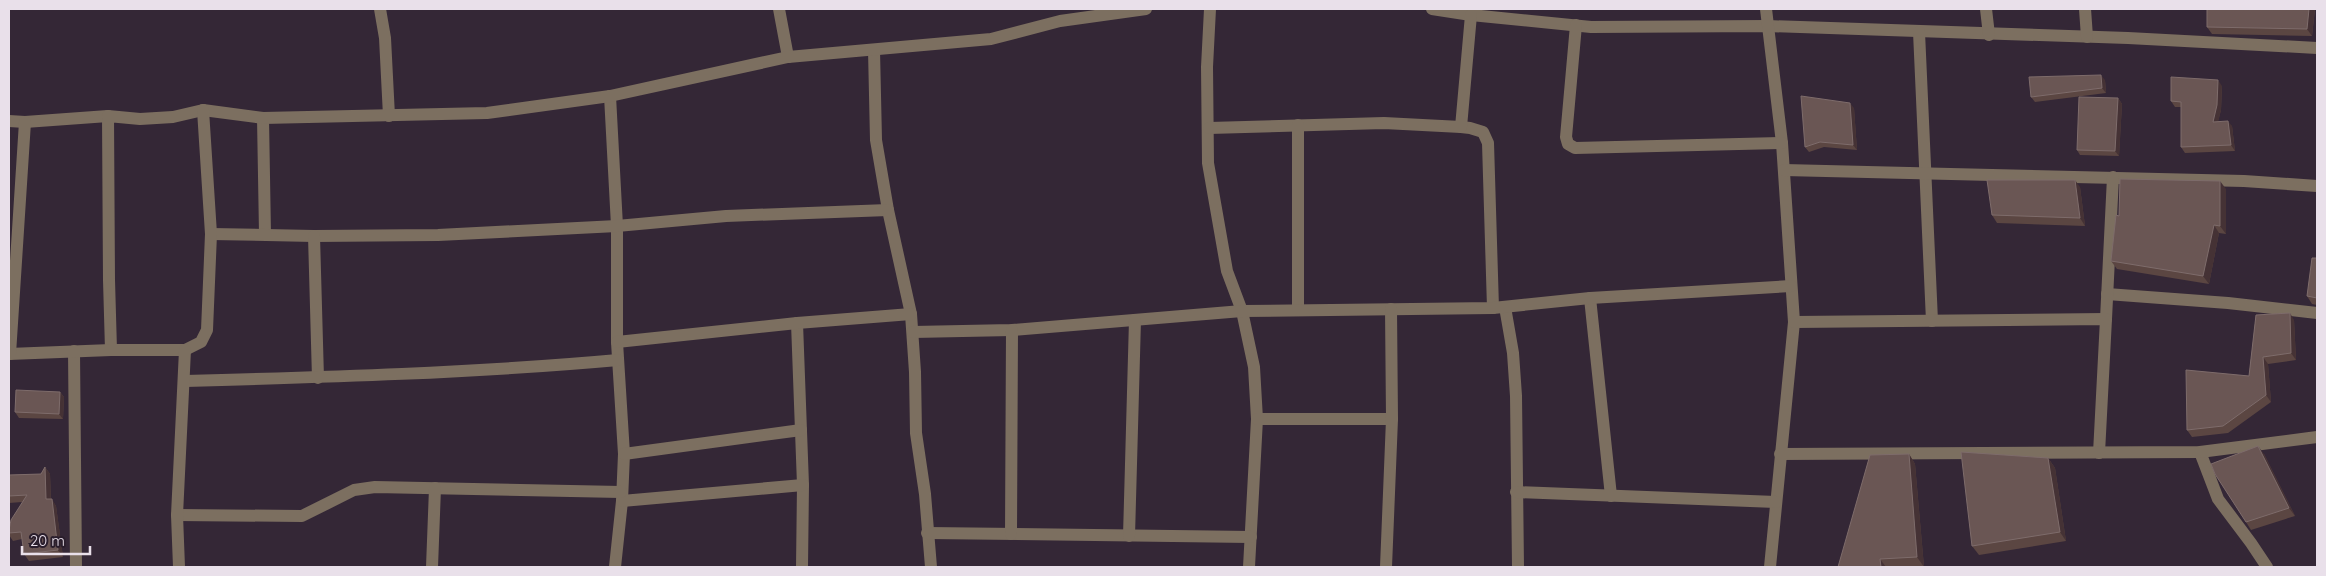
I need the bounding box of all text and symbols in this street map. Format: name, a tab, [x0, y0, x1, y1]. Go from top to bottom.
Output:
scale bar	[22, 524, 90, 556]
text: 20 m	[30, 531, 65, 550]

